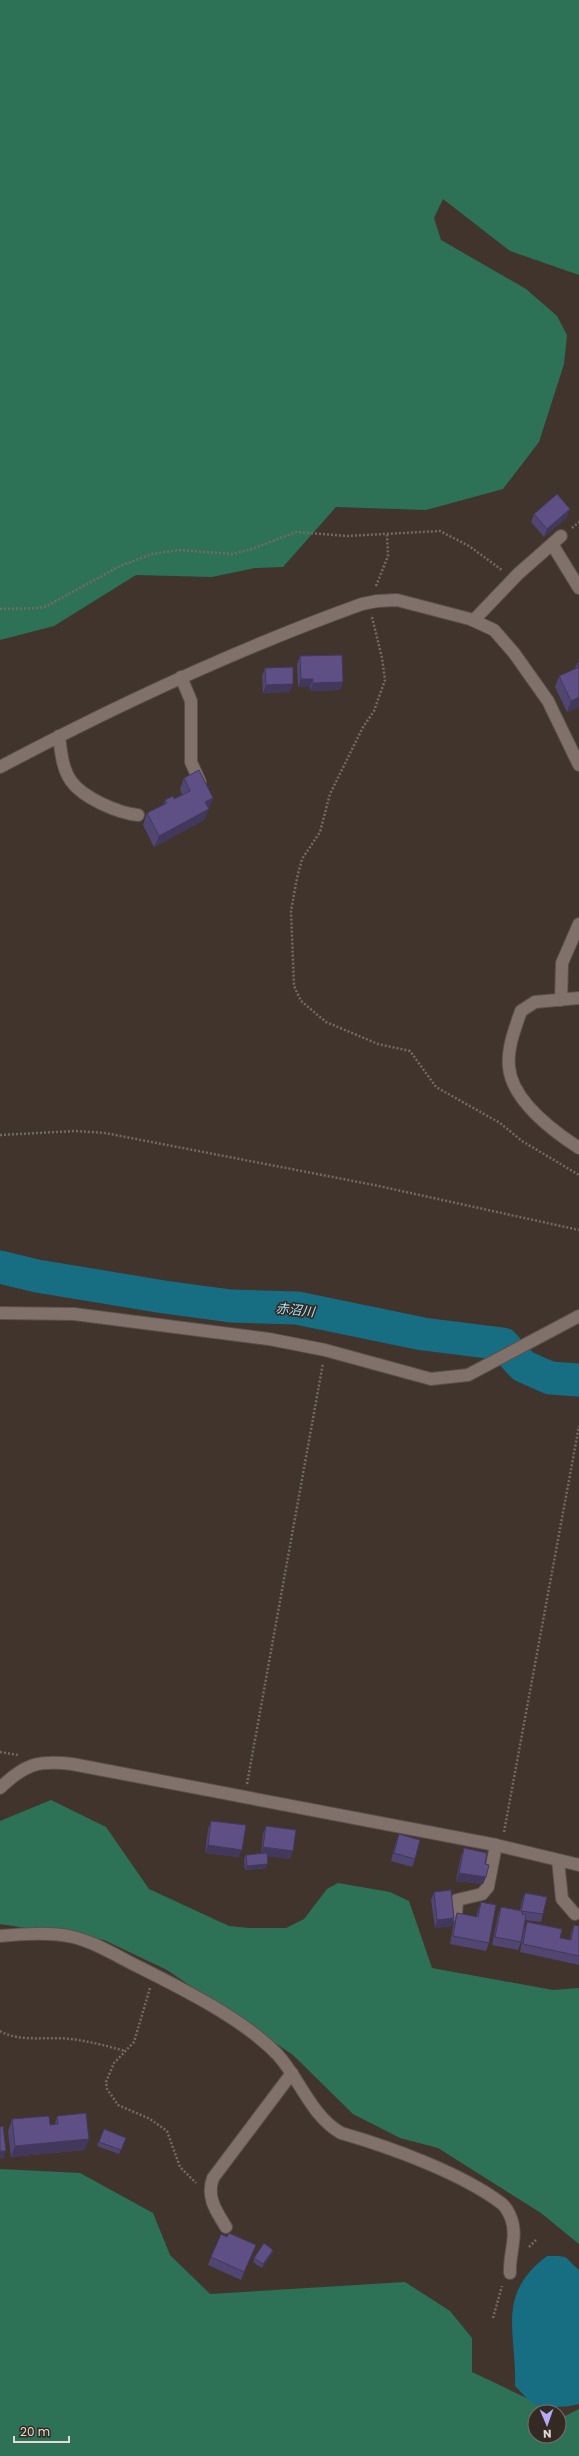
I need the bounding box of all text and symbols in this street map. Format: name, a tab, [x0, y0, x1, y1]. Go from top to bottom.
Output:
water label: 赤沼川	[275, 1299, 317, 1322]
north arrow	[527, 2404, 567, 2444]
scale bar	[14, 2418, 69, 2444]
text: 20 m	[20, 2423, 50, 2440]
text: N	[543, 2426, 552, 2442]

